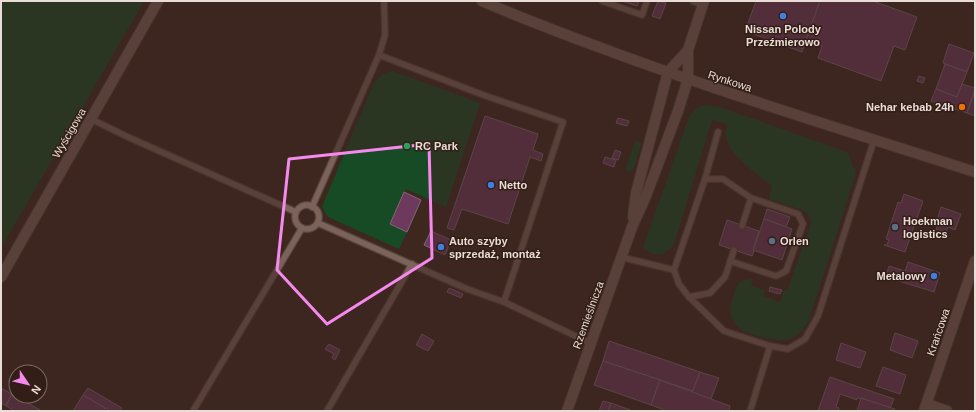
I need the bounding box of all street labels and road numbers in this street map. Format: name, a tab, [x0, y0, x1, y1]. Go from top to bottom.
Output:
street label: Rynkowa	[707, 68, 754, 94]
street label: Wyścigowa	[50, 105, 89, 160]
street label: Rzemieślnicza	[570, 279, 606, 350]
street label: Krańcowa	[924, 306, 952, 357]

